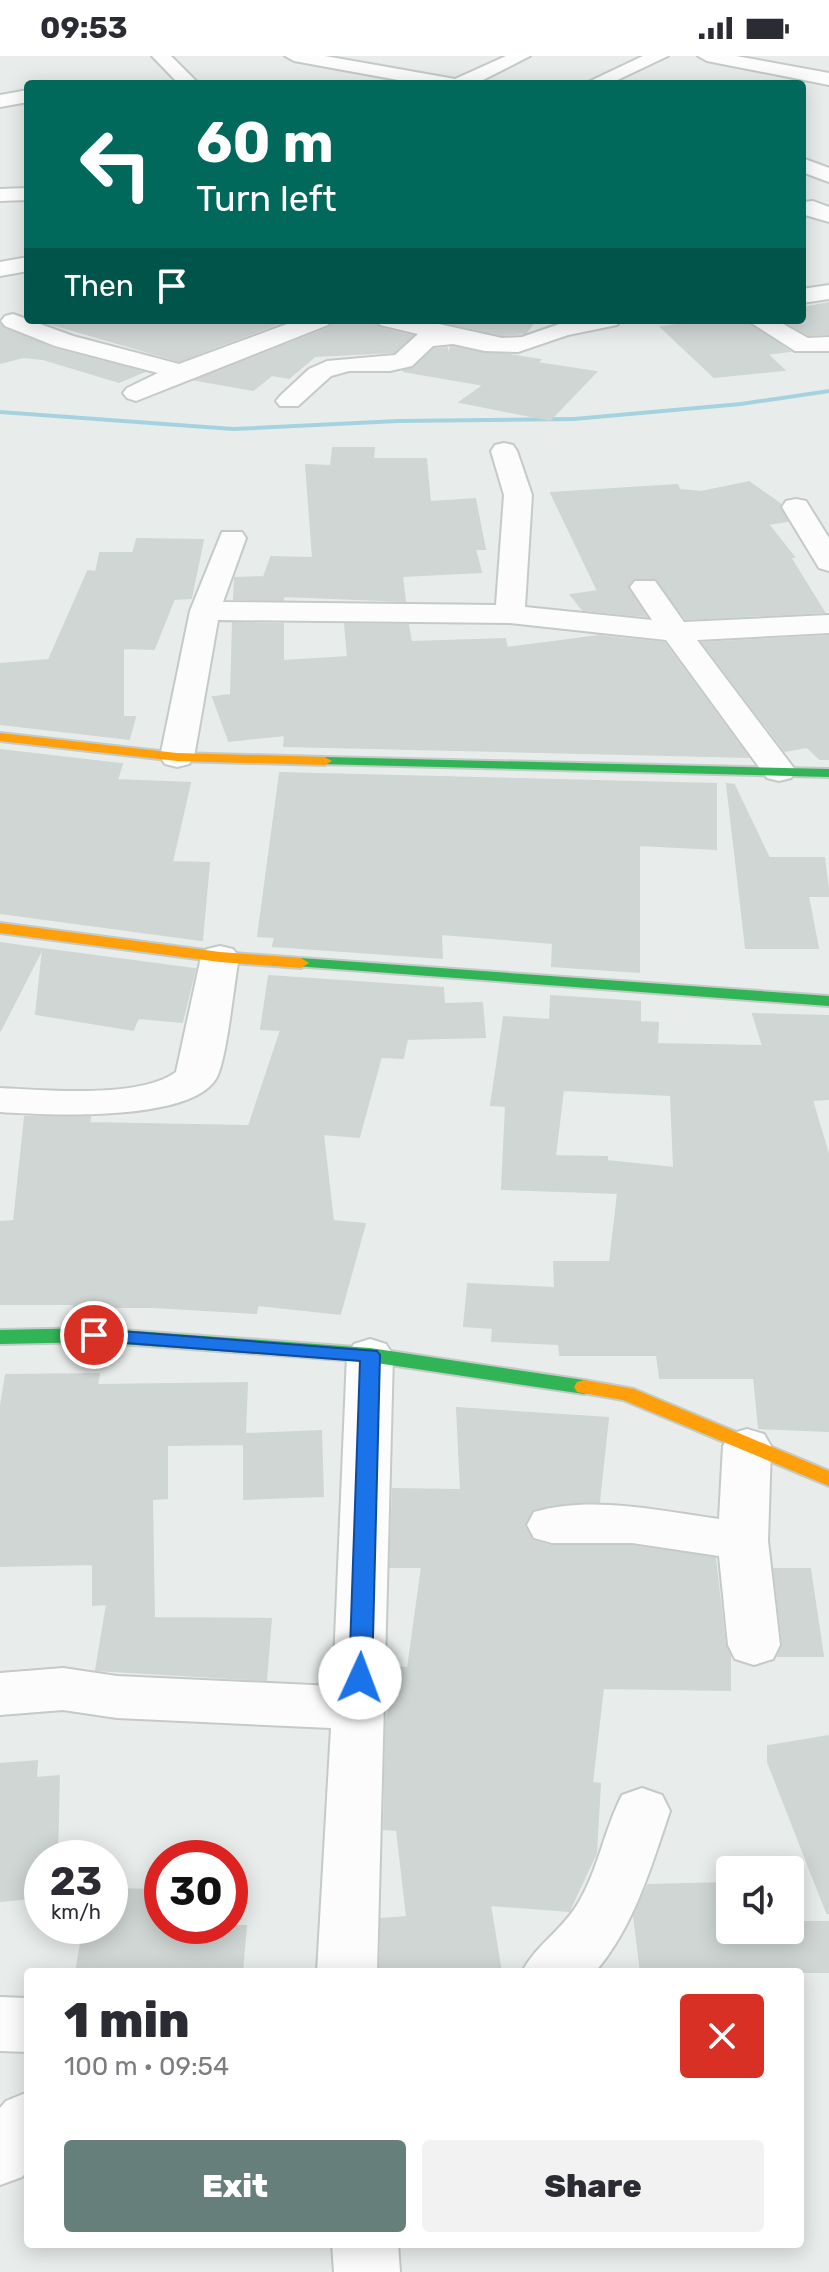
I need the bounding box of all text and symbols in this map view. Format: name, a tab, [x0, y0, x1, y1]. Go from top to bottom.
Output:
text: 09:53	[40, 10, 128, 46]
text: 60 m	[196, 110, 334, 176]
icon: left	[64, 112, 168, 216]
text: Turn left	[196, 177, 337, 220]
icon: arrive	[150, 264, 194, 308]
text: Then	[64, 268, 134, 304]
pin	[60, 1301, 128, 1369]
icon: arrive	[72, 1313, 116, 1357]
position arrow	[318, 1636, 402, 1720]
speed limit sign: 30	[144, 1840, 248, 1944]
map controls	[716, 1856, 804, 1944]
button: sound	[716, 1856, 804, 1944]
text: 23	[50, 1858, 102, 1905]
text: km/h	[51, 1900, 101, 1924]
text: 1 min	[64, 1992, 190, 2049]
button: close	[680, 1994, 764, 2078]
text: 100 m · 09:54	[64, 2051, 229, 2082]
button: Exit	[64, 2140, 406, 2232]
button: Share	[422, 2140, 764, 2232]

